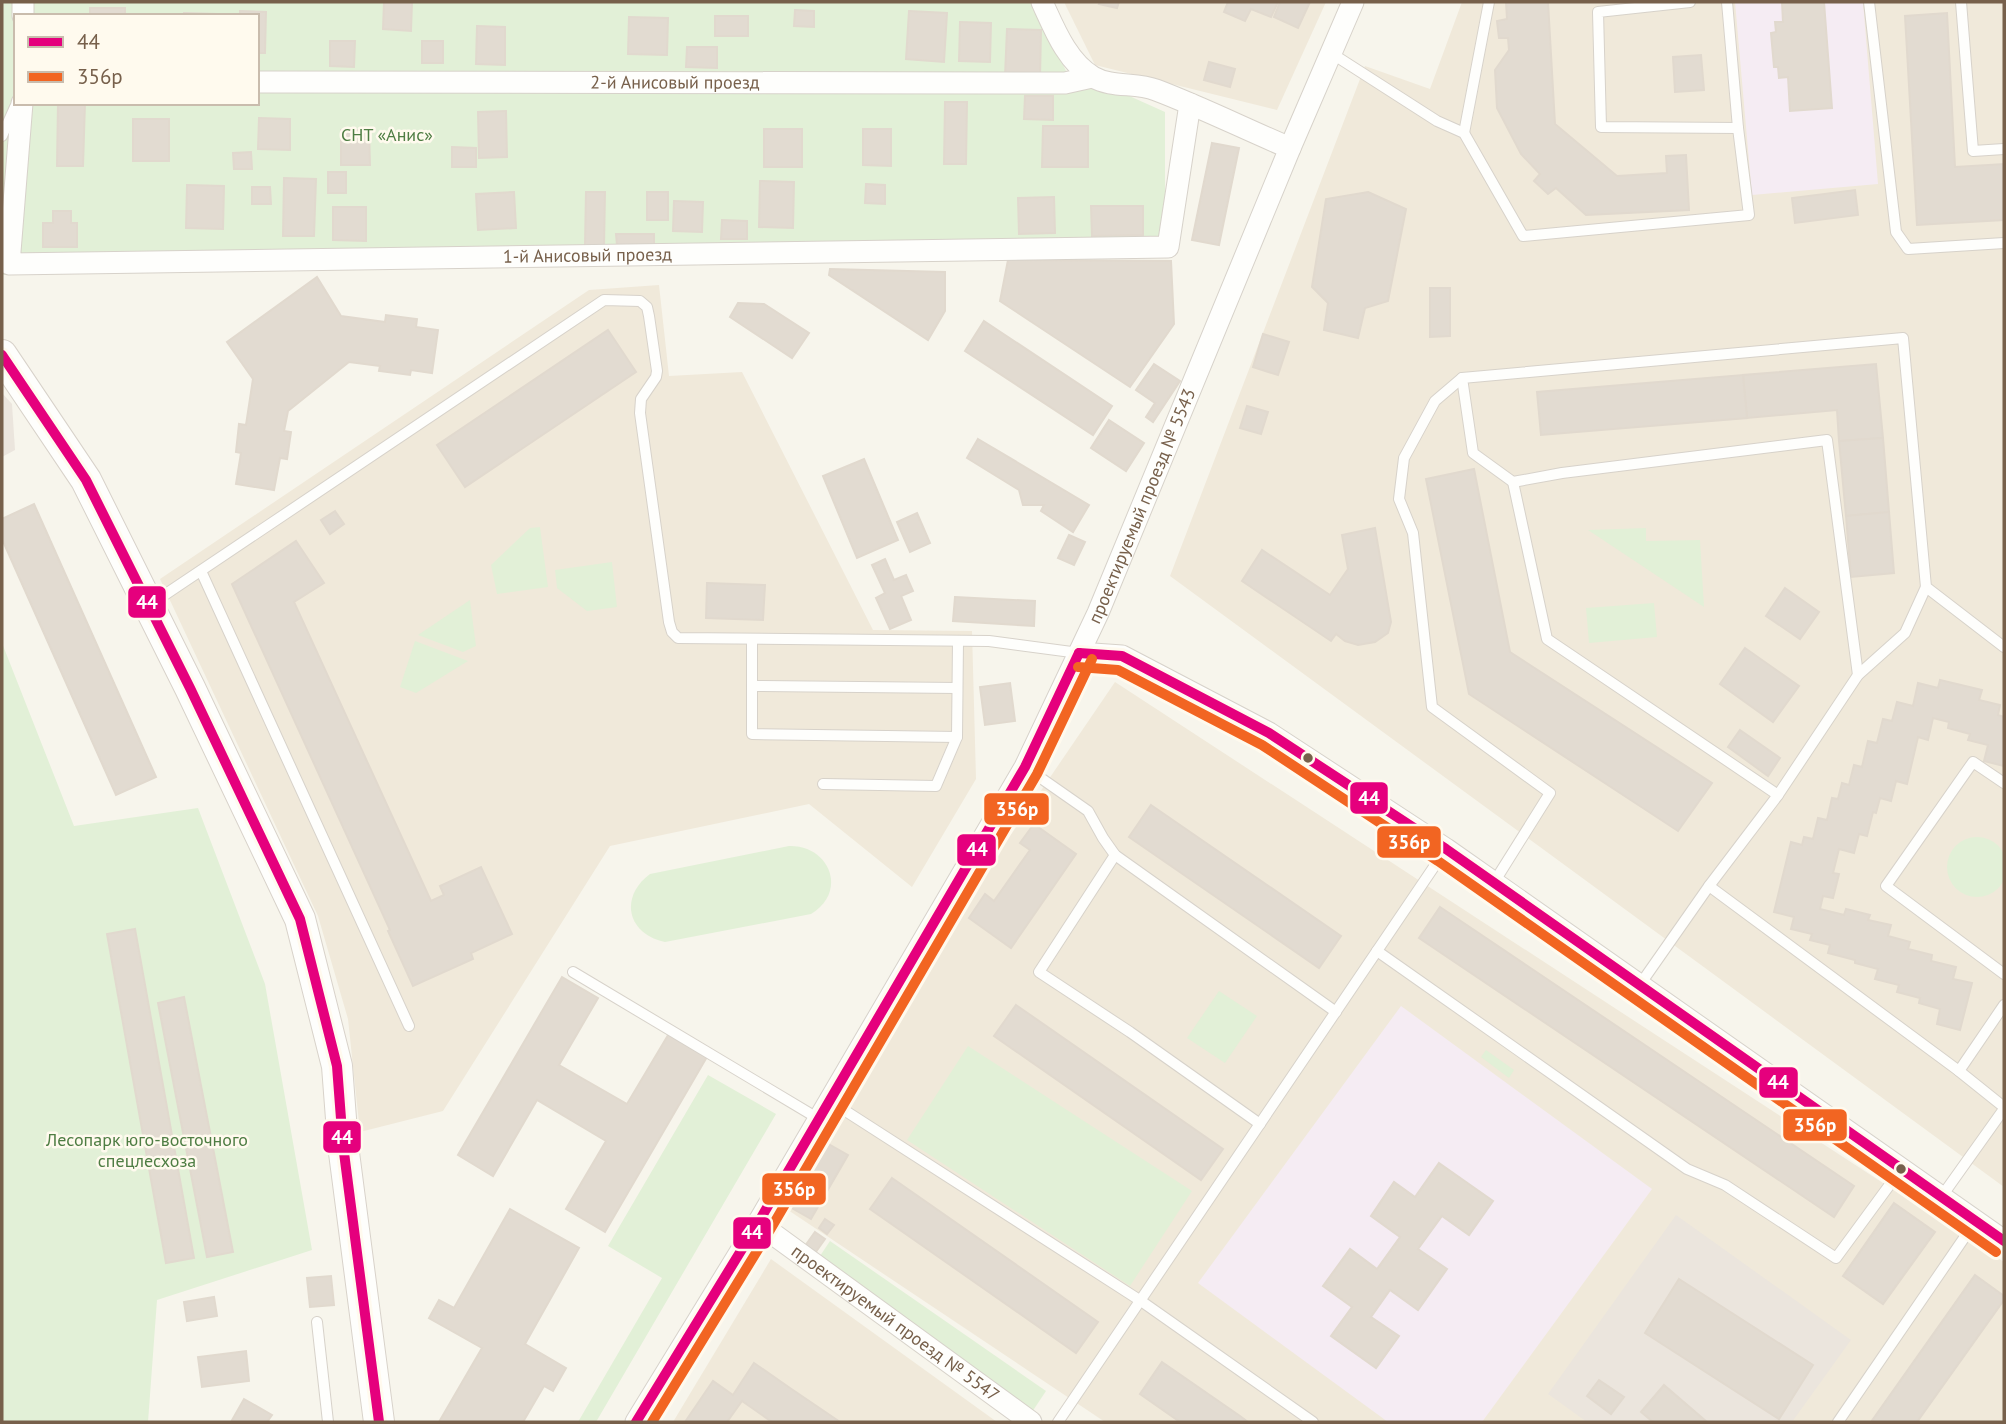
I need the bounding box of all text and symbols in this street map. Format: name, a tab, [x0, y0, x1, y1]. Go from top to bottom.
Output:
legend	[14, 14, 259, 105]
text: 44	[77, 28, 100, 55]
text: 356р	[77, 63, 123, 90]
street label: 2-й Анисовый проезд	[590, 70, 760, 94]
park label: СНТ «Анис»	[341, 123, 433, 146]
street label: 1-й Анисовый проезд	[503, 242, 672, 268]
street label: проектируемый проезд № 5543	[1083, 385, 1200, 627]
line badge: 44	[127, 585, 167, 619]
text: 44	[136, 590, 158, 614]
unlabelled marker	[1301, 751, 1315, 765]
line badge: 44	[1349, 781, 1389, 815]
text: 44	[1358, 786, 1380, 810]
line badge: 356р	[983, 792, 1050, 826]
text: 356р	[996, 797, 1038, 821]
line badge: 356р	[1376, 825, 1442, 859]
text: 356р	[1388, 830, 1430, 854]
line badge: 44	[956, 833, 997, 867]
text: 44	[966, 837, 988, 861]
line badge: 44	[1758, 1066, 1799, 1099]
text: 44	[1767, 1070, 1789, 1094]
line badge: 356р	[1782, 1108, 1848, 1142]
text: 356р	[1794, 1113, 1836, 1137]
line badge: 44	[322, 1120, 362, 1154]
text: 44	[331, 1125, 353, 1149]
park label: Лесопарк юго-восточного спецлесхоза	[45, 1128, 248, 1172]
unlabelled marker	[1894, 1162, 1908, 1176]
line badge: 356р	[761, 1172, 827, 1206]
text: 356р	[773, 1177, 815, 1201]
line badge: 44	[732, 1216, 772, 1250]
text: 44	[741, 1220, 763, 1244]
street label: проектируемый проезд № 5547	[787, 1239, 1004, 1406]

